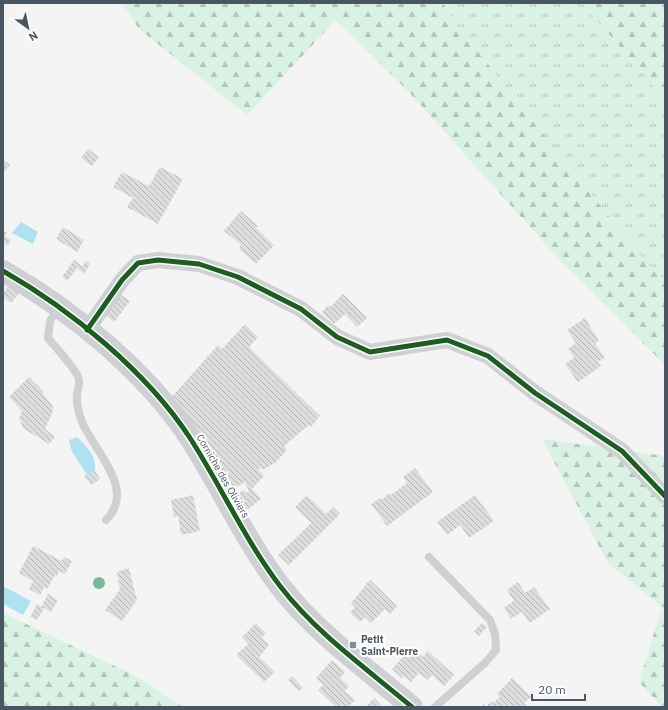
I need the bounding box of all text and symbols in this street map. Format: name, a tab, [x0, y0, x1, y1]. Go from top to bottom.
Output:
north arrow	[8, 8, 48, 48]
text: N	[26, 28, 41, 44]
street label: Corniche des Oliviers	[194, 432, 252, 520]
place label: Petit Saint-Pierre	[361, 633, 419, 658]
marker: Petit Saint-Pierre	[348, 640, 358, 650]
scale bar	[532, 676, 585, 702]
text: 20 m	[538, 682, 566, 697]

